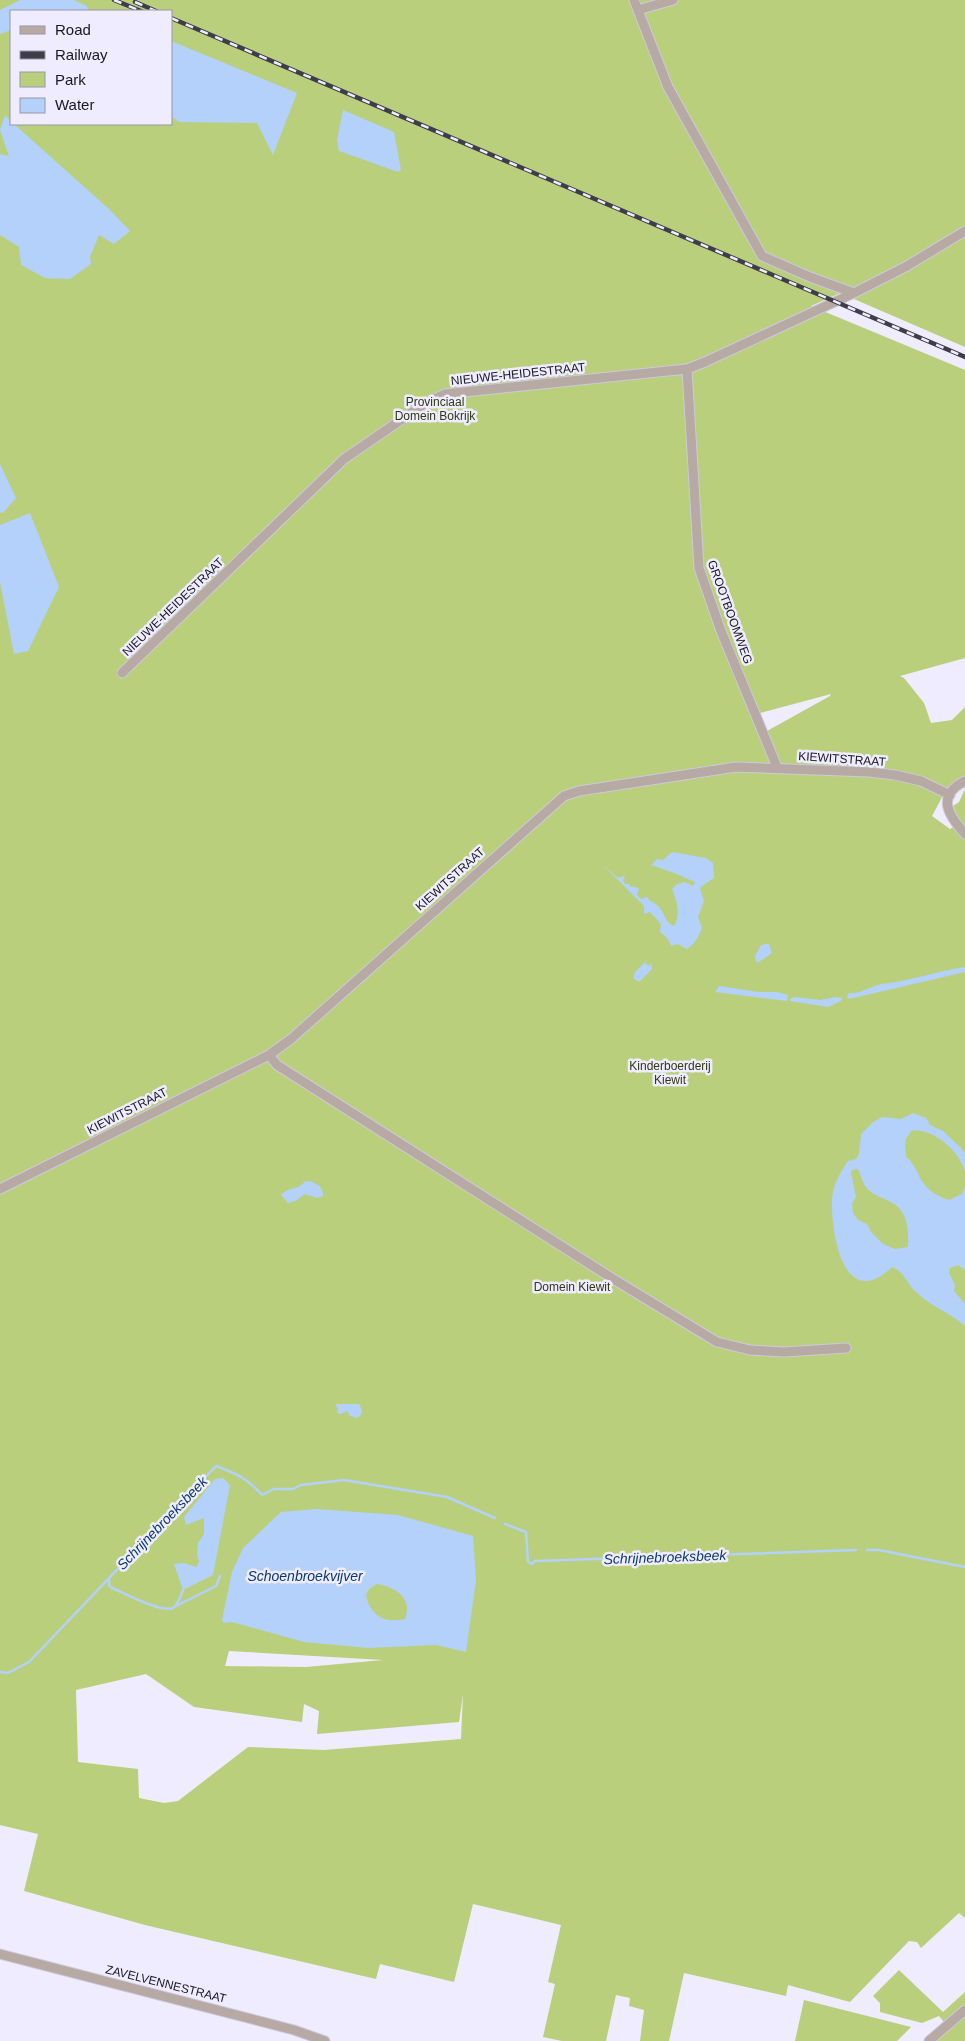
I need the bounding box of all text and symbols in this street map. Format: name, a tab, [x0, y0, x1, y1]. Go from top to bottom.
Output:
legend	[10, 10, 172, 125]
text: Road	[55, 21, 91, 38]
text: Railway	[55, 46, 108, 63]
text: Park	[55, 71, 86, 88]
text: Water	[55, 96, 94, 113]
street label: NIEUWE-HEIDESTRAAT	[450, 360, 587, 388]
park label: Provinciaal Domein Bokrijk	[395, 395, 476, 423]
street label: NIEUWE-HEIDESTRAAT	[120, 555, 227, 659]
street label: GROOTBOOMWEG	[705, 558, 755, 666]
street label: KIEWITSTRAAT	[798, 749, 887, 769]
street label: KIEWITSTRAAT	[413, 844, 488, 914]
park label: Kinderboerderij Kiewit	[629, 1059, 711, 1087]
street label: KIEWITSTRAAT	[85, 1085, 170, 1137]
park label: Domein Kiewit	[534, 1280, 611, 1294]
water label: Schrijnebroeksbeek	[114, 1473, 211, 1573]
water label: Schrijnebroeksbeek	[603, 1547, 728, 1567]
water label: Schoenbroekvijver	[247, 1568, 364, 1584]
street label: ZAVELVENNESTRAAT	[104, 1962, 229, 2006]

